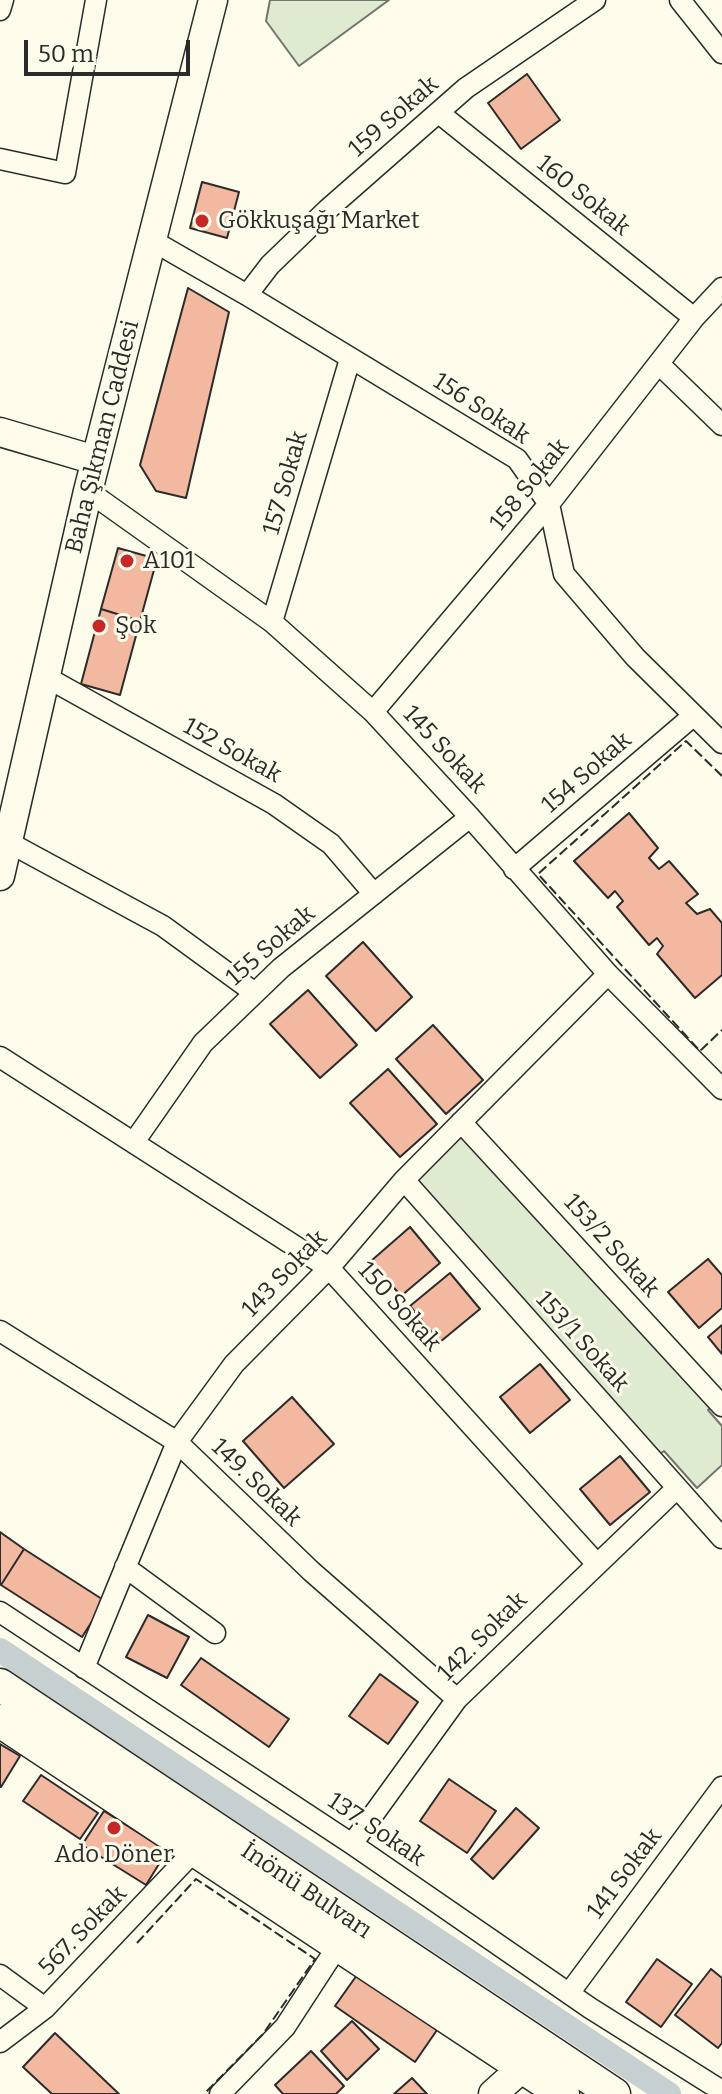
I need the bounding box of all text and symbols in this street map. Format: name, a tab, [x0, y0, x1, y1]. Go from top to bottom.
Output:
scale bar	[28, 24, 194, 74]
text: 50 m	[38, 40, 94, 68]
street label: 159 Sokak	[344, 70, 444, 164]
street label: 160 Sokak	[531, 150, 635, 242]
place label: Gökkuşağı Market	[218, 207, 420, 235]
marker: Gökkuşağı Market	[193, 212, 211, 230]
street label: Baha Şıkman Caddesi	[60, 317, 146, 557]
street label: 156 Sokak	[427, 367, 535, 451]
street label: 157 Sokak	[257, 428, 315, 538]
street label: 158 Sokak	[484, 433, 576, 537]
place label: A101	[143, 547, 195, 575]
marker: A101	[118, 552, 136, 570]
place label: Şok	[115, 612, 156, 640]
marker: Şok	[90, 617, 108, 635]
street label: 145 Sokak	[396, 700, 492, 800]
street label: 152 Sokak	[178, 712, 286, 790]
street label: 154 Sokak	[536, 726, 638, 820]
street label: 155 Sokak	[221, 900, 321, 992]
street label: 153/2 Sokak	[557, 1189, 665, 1303]
street label: 143 Sokak	[237, 1225, 333, 1323]
street label: 150 Sokak	[351, 1256, 447, 1358]
street label: 153/1 Sokak	[529, 1286, 635, 1398]
street label: 149. Sokak	[205, 1433, 307, 1533]
street label: 142. Sokak	[432, 1586, 534, 1688]
street label: 137. Sokak	[322, 1787, 430, 1873]
marker: Ado Döner	[105, 1819, 123, 1837]
street label: 141 Sokak	[582, 1823, 668, 1925]
street label: İnönü Bulvarı	[235, 1837, 377, 1945]
place label: Ado Döner	[54, 1841, 174, 1869]
street label: 567. Sokak	[33, 1880, 133, 1982]

